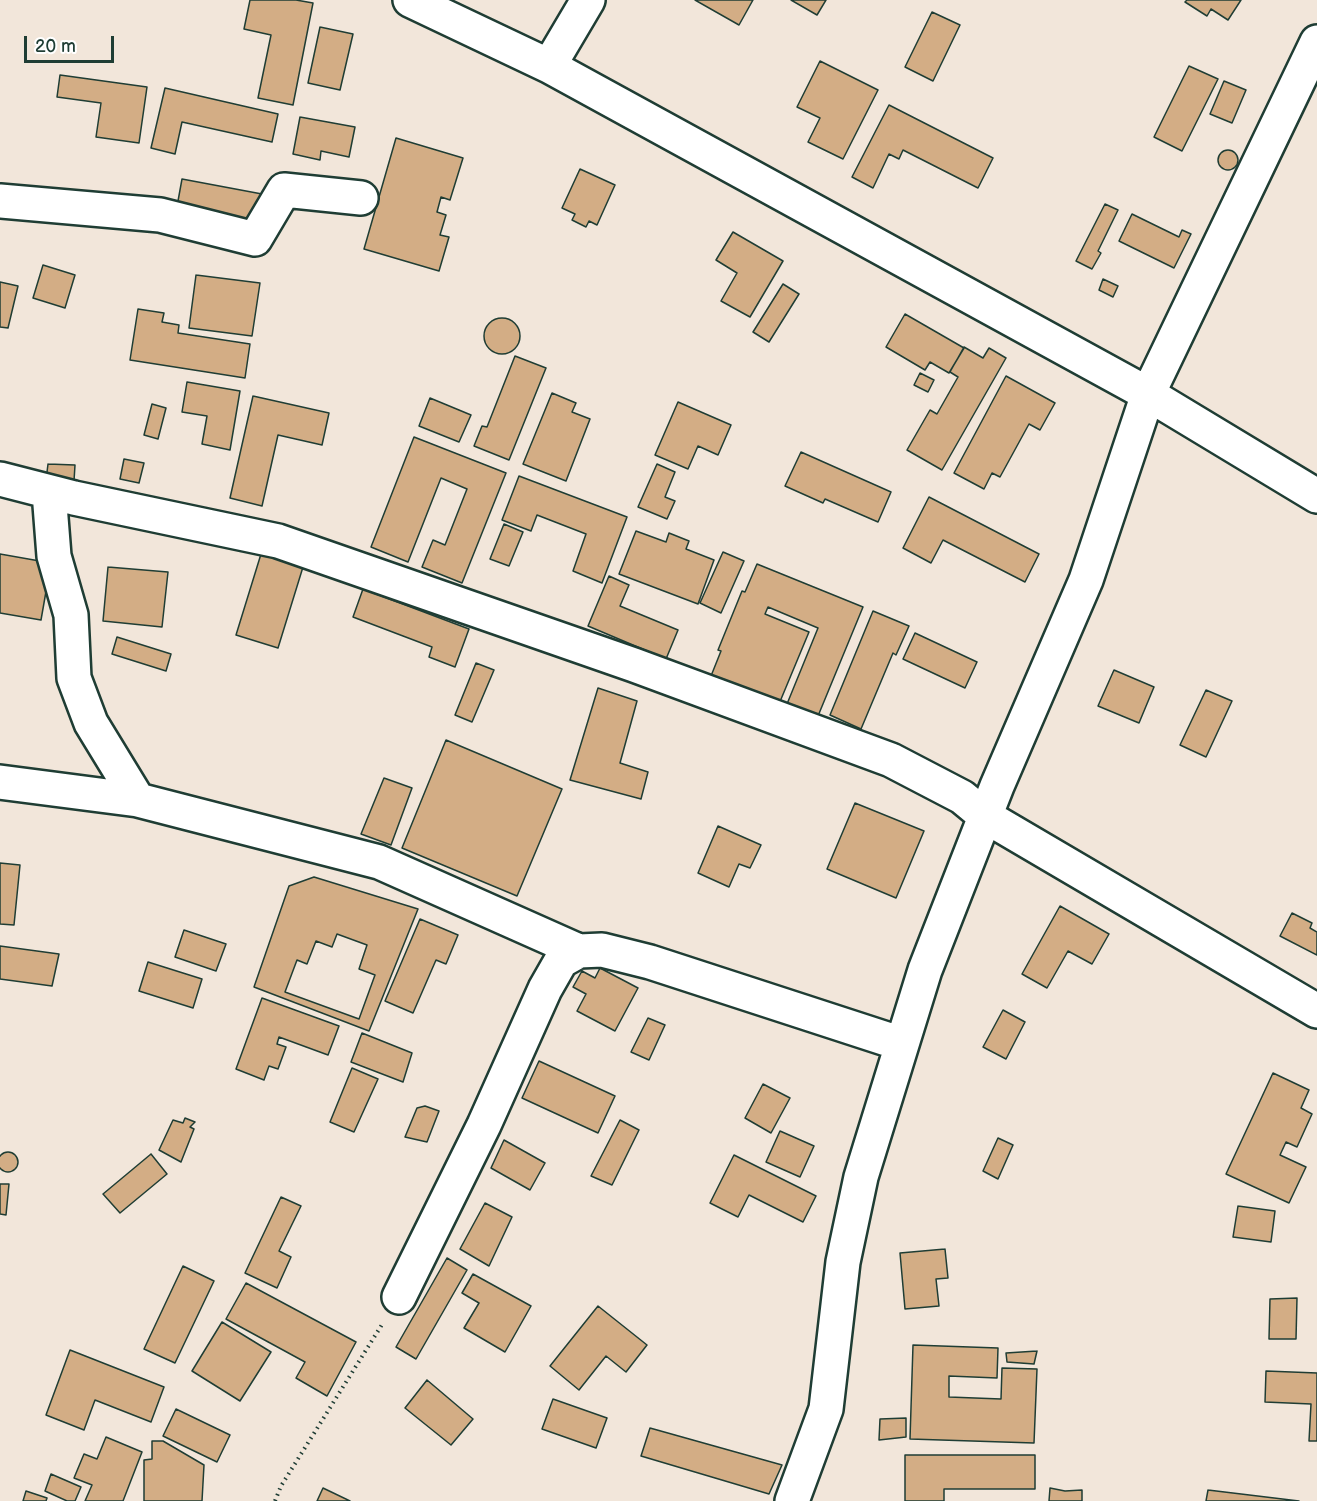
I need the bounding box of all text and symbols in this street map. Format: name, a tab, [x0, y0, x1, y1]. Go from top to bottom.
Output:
scale bar	[27, 24, 117, 62]
text: 20 m	[35, 36, 76, 57]

